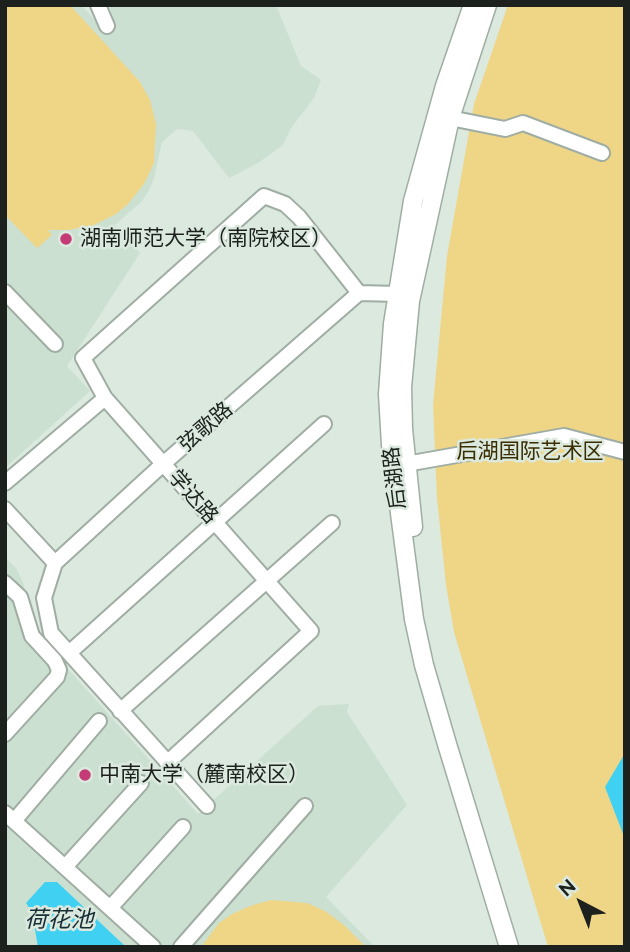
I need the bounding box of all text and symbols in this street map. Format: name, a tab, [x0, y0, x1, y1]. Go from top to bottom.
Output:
place label: 湖南师范大学（南院校区）	[80, 226, 332, 252]
marker: 湖南师范大学（南院校区）	[58, 231, 74, 247]
street label: 弦歌路	[174, 397, 238, 457]
park label: 后湖国际艺术区	[457, 439, 603, 465]
street label: 后湖路	[379, 445, 411, 511]
street label: 学达路	[163, 465, 223, 529]
place label: 中南大学（麓南校区）	[99, 762, 309, 788]
marker: 中南大学（麓南校区）	[77, 767, 93, 783]
north arrow	[546, 868, 616, 938]
text: N	[554, 874, 580, 900]
water label: 荷花池	[25, 906, 93, 934]

